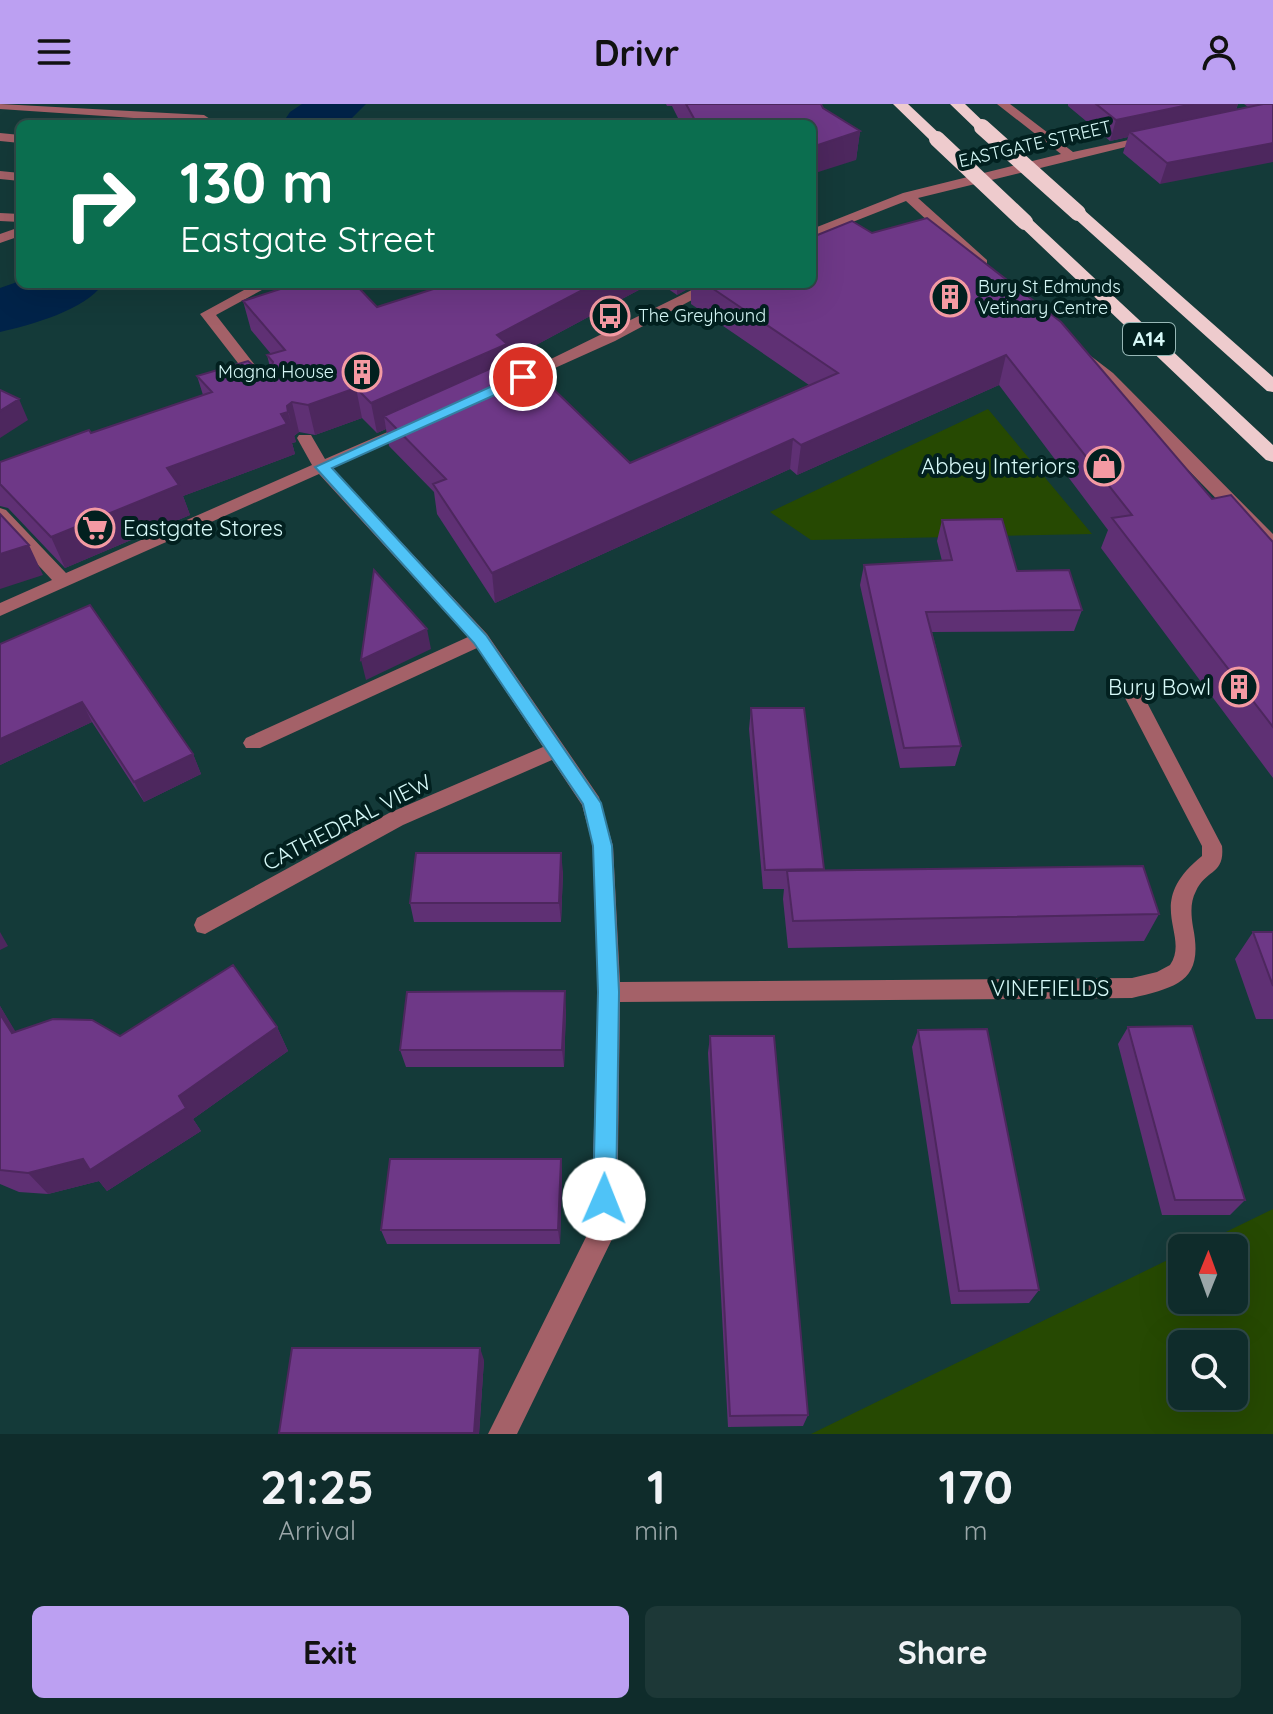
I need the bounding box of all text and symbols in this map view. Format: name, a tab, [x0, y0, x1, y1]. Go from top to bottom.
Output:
icon: menu	[32, 30, 76, 74]
text: Drivr	[594, 30, 679, 75]
icon: person	[1197, 30, 1241, 74]
street label: EASTGATE STREET	[956, 115, 1114, 172]
text: 130 m	[180, 147, 334, 217]
icon: right	[48, 152, 152, 256]
text: Eastgate Street	[180, 216, 436, 261]
place label: Bury St Edmunds Vetinary Centre	[978, 275, 1121, 319]
building icon: Bury St Edmunds Vetinary Centre	[929, 276, 971, 318]
bus stop icon: The Greyhound	[589, 295, 631, 337]
place label: The Greyhound	[638, 304, 766, 327]
road number: A14	[1123, 323, 1175, 355]
pin	[489, 343, 557, 411]
building icon: Magna House	[341, 351, 383, 393]
icon: arrive	[501, 355, 545, 399]
place label: Magna House	[218, 360, 334, 383]
shop icon: Abbey Interiors	[1083, 445, 1125, 487]
place label: Abbey Interiors	[921, 452, 1076, 480]
supermarket icon: Eastgate Stores	[74, 507, 116, 549]
place label: Eastgate Stores	[123, 514, 283, 542]
building icon: Bury Bowl	[1218, 666, 1260, 708]
place label: Bury Bowl	[1108, 673, 1211, 701]
street label: CATHEDRAL VIEW	[258, 767, 436, 877]
street label: VINEFIELDS	[991, 974, 1109, 1002]
position arrow	[562, 1157, 646, 1241]
north arrow	[1168, 1234, 1248, 1314]
map controls	[1168, 1234, 1248, 1410]
button: search	[1168, 1330, 1248, 1410]
text: 21:25	[260, 1456, 374, 1516]
text: 1	[647, 1456, 666, 1516]
text: 170	[938, 1456, 1013, 1516]
text: Arrival	[278, 1514, 356, 1547]
text: min	[634, 1514, 678, 1547]
text: m	[964, 1514, 988, 1547]
button: Exit	[32, 1606, 629, 1698]
button: Share	[645, 1606, 1241, 1698]

